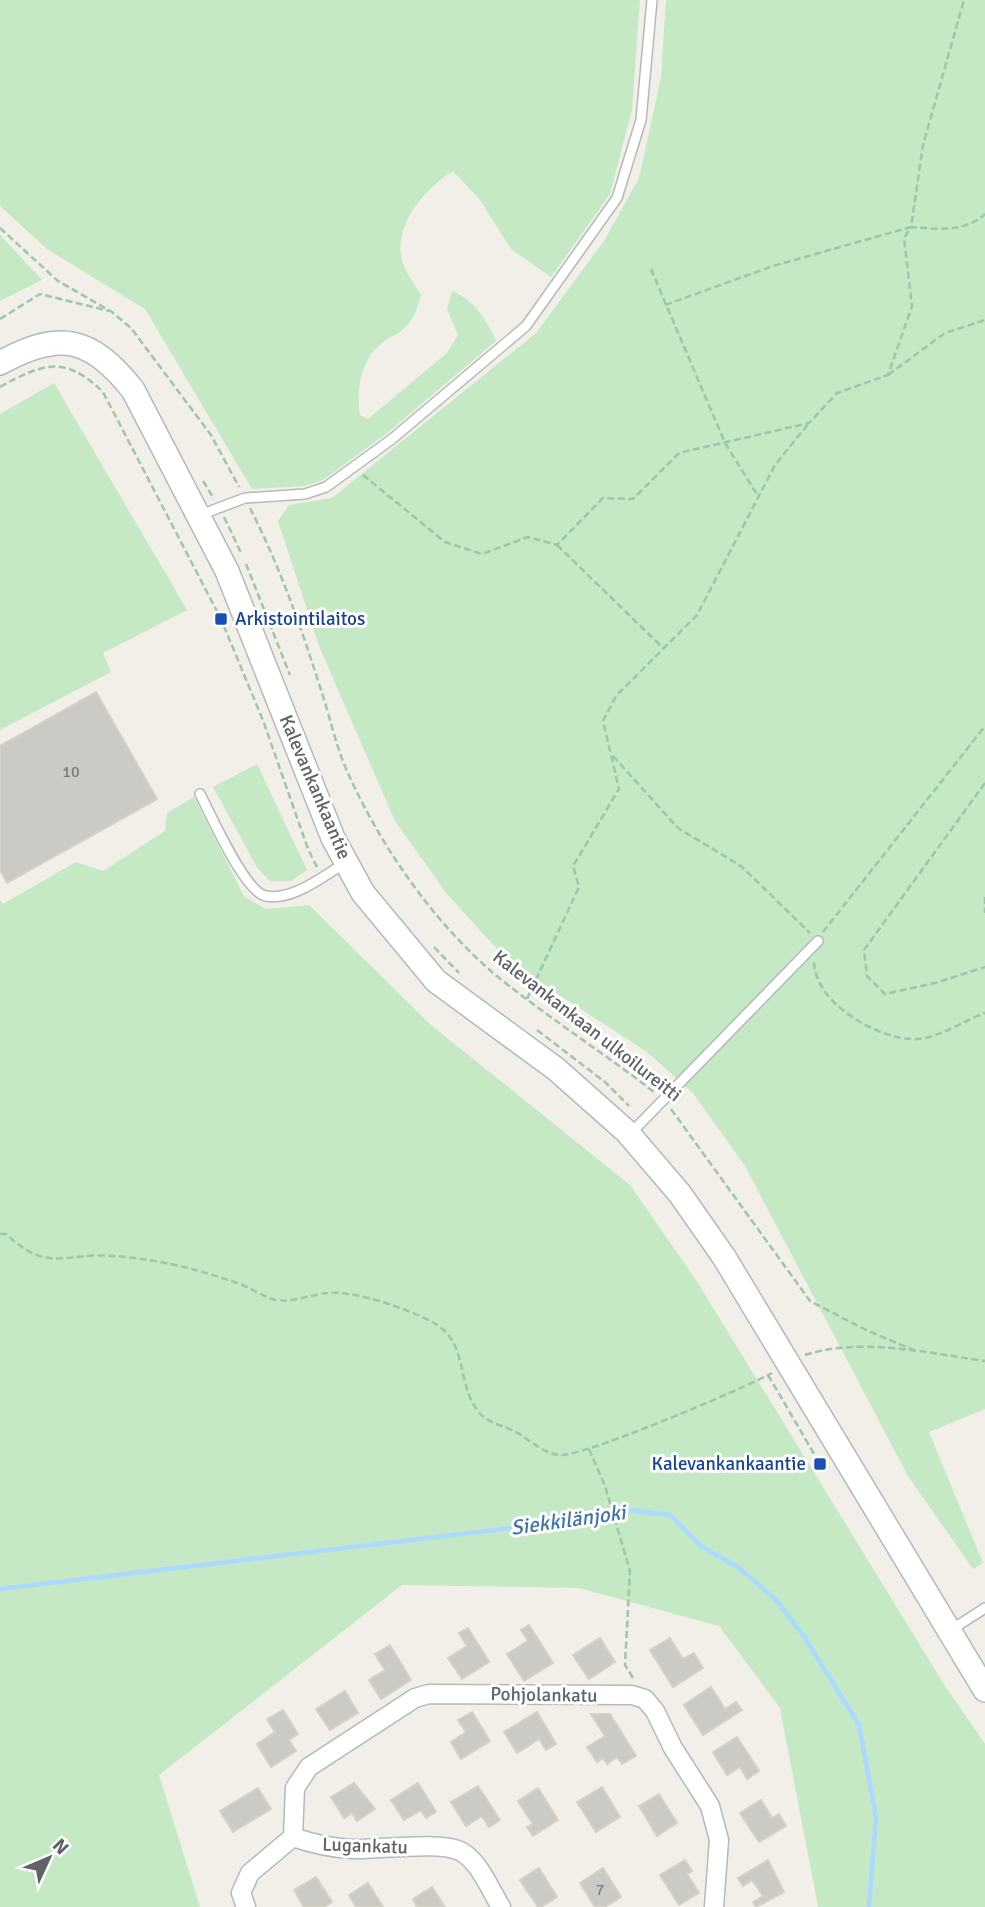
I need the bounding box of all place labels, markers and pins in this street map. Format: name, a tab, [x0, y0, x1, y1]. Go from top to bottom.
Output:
place label: Arkistointilaitos	[235, 607, 365, 631]
marker: Arkistointilaitos	[213, 611, 229, 627]
place label: Kalevankankaantie	[652, 1452, 806, 1476]
marker: Kalevankankaantie	[812, 1456, 828, 1472]

